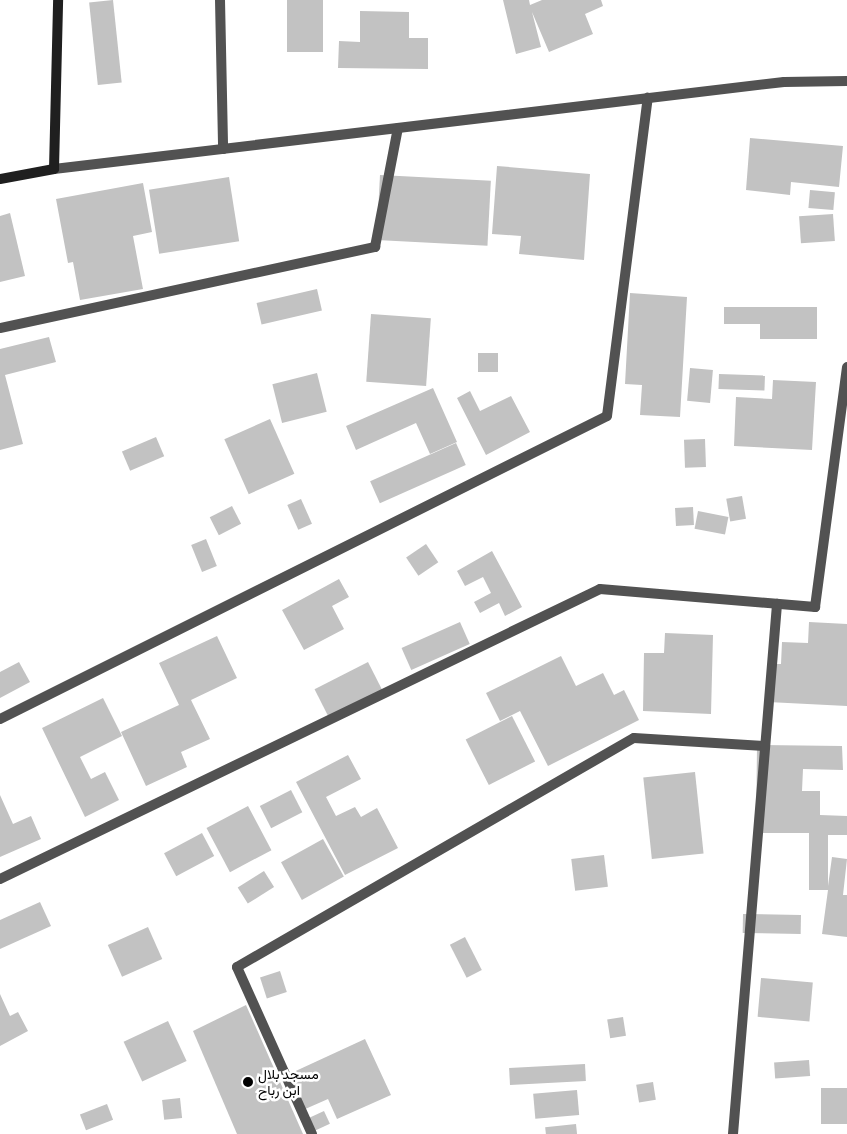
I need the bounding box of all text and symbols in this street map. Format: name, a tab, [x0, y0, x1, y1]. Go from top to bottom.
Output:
place label: مسجد بلال ابن رباح	[258, 1066, 319, 1098]
marker: مسجد بلال ابن رباح	[242, 1076, 254, 1088]

